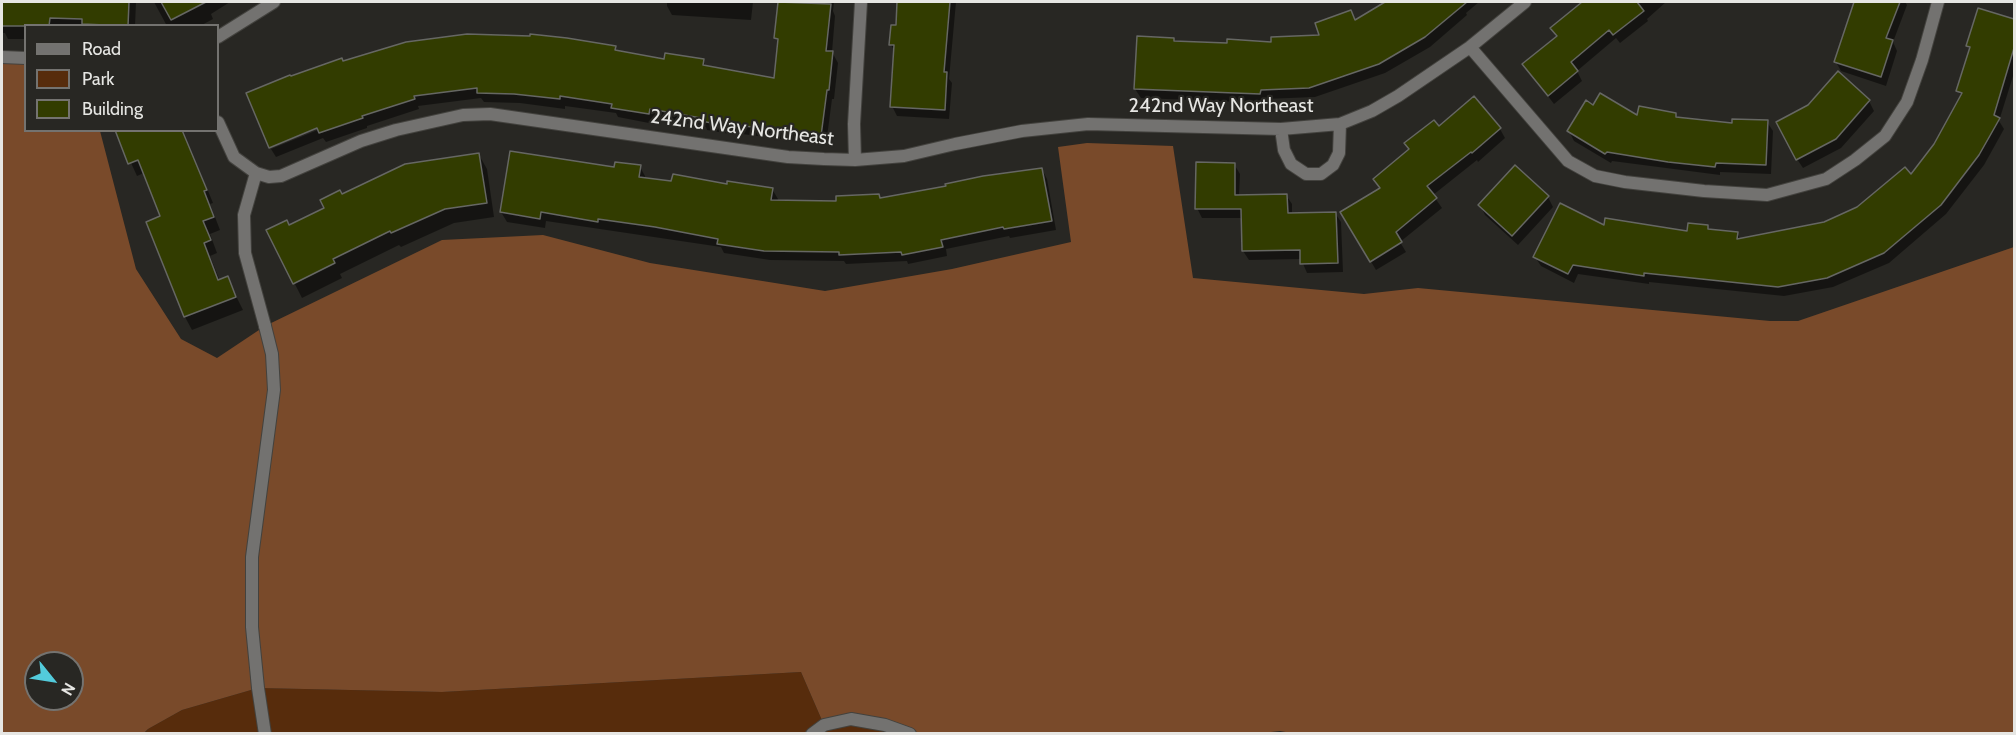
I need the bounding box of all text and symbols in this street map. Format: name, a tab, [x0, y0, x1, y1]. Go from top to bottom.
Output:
legend	[24, 24, 219, 132]
text: Road	[82, 38, 121, 60]
text: Park	[82, 68, 114, 90]
street label: 242nd Way Northeast	[1129, 94, 1313, 118]
text: Building	[82, 98, 143, 120]
street label: 242nd Way Northeast	[649, 105, 835, 151]
north arrow	[24, 651, 84, 711]
text: N	[57, 680, 79, 699]

